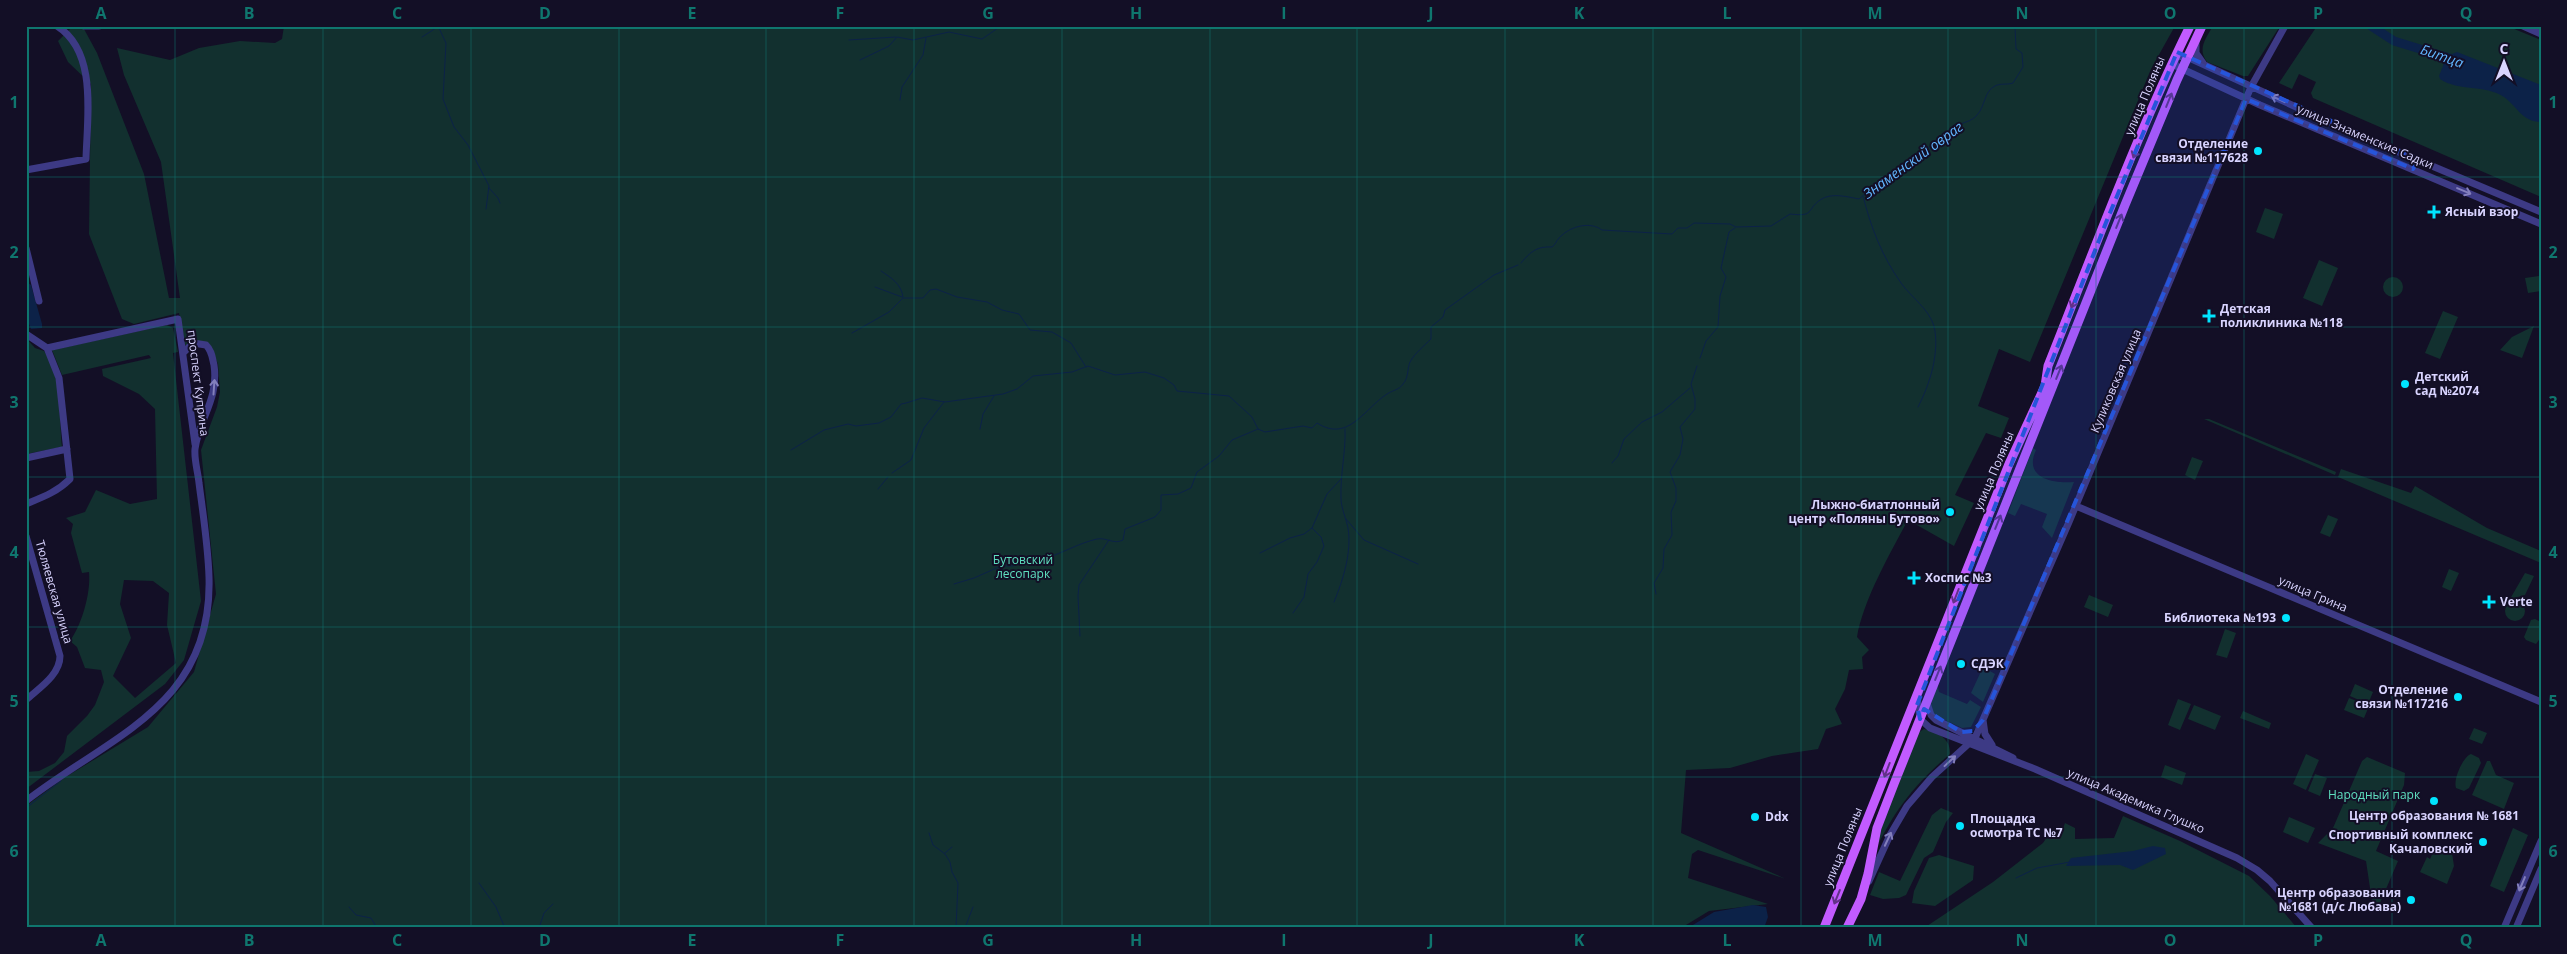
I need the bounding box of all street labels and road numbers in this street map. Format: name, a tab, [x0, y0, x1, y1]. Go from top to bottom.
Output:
street label: улица Поляны	[2120, 54, 2169, 138]
street label: улица Знаменские Садки	[2294, 100, 2436, 173]
street label: Куликовская улица	[2086, 326, 2145, 435]
street label: проспект Куприна	[184, 329, 213, 437]
street label: улица Поляны	[1969, 429, 2018, 513]
street label: Тюляевская улица	[32, 538, 77, 646]
street label: улица Грина	[2276, 571, 2350, 616]
street label: улица Академика Глушко	[2065, 764, 2207, 837]
street label: улица Поляны	[1819, 805, 1866, 889]

